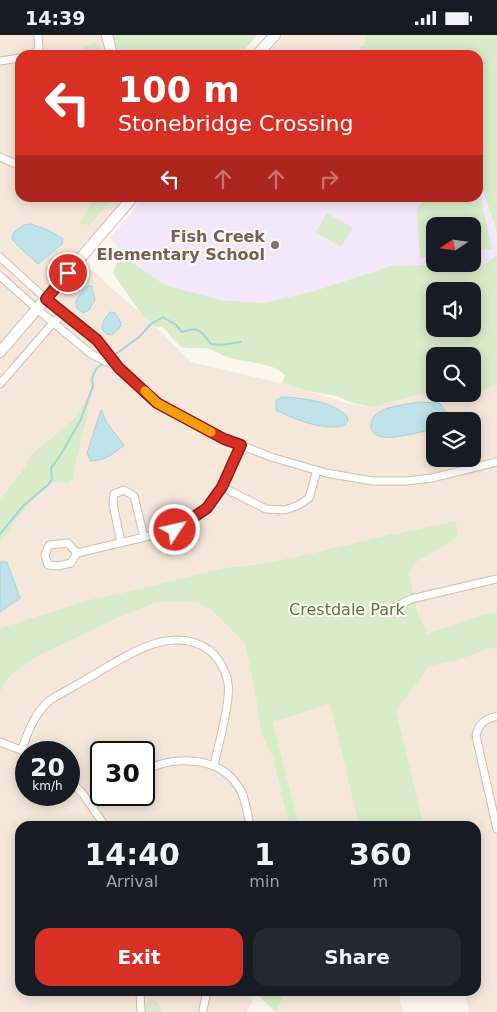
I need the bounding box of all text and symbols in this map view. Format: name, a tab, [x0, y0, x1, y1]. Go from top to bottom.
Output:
text: 14:39	[25, 7, 85, 29]
icon: left	[35, 70, 100, 135]
text: 100 m	[118, 70, 240, 110]
text: Stonebridge Crossing	[118, 111, 353, 136]
icon: left	[156, 165, 184, 193]
icon: ahead	[209, 165, 237, 193]
icon: ahead	[262, 165, 290, 193]
icon: right	[315, 165, 343, 193]
north arrow	[426, 217, 481, 273]
map controls	[426, 217, 481, 467]
place label: Fish Creek Elementary School	[97, 227, 265, 264]
marker: Fish Creek Elementary School	[269, 239, 281, 251]
pin	[47, 252, 89, 294]
icon: arrive	[54, 259, 82, 287]
button: sound	[426, 282, 481, 337]
button: search	[426, 347, 481, 402]
button: layers	[426, 412, 481, 467]
position arrow	[148, 503, 200, 555]
park label: Crestdale Park	[289, 600, 406, 619]
speed limit sign: 30	[90, 741, 155, 806]
text: 20	[30, 753, 65, 782]
text: km/h	[32, 779, 63, 793]
text: 14:40	[84, 837, 180, 872]
text: 1	[254, 837, 275, 872]
text: 360	[349, 837, 412, 872]
text: Arrival	[106, 872, 158, 891]
text: min	[249, 872, 280, 891]
text: m	[372, 872, 388, 891]
button: Exit	[35, 928, 243, 986]
button: Share	[253, 928, 461, 986]

